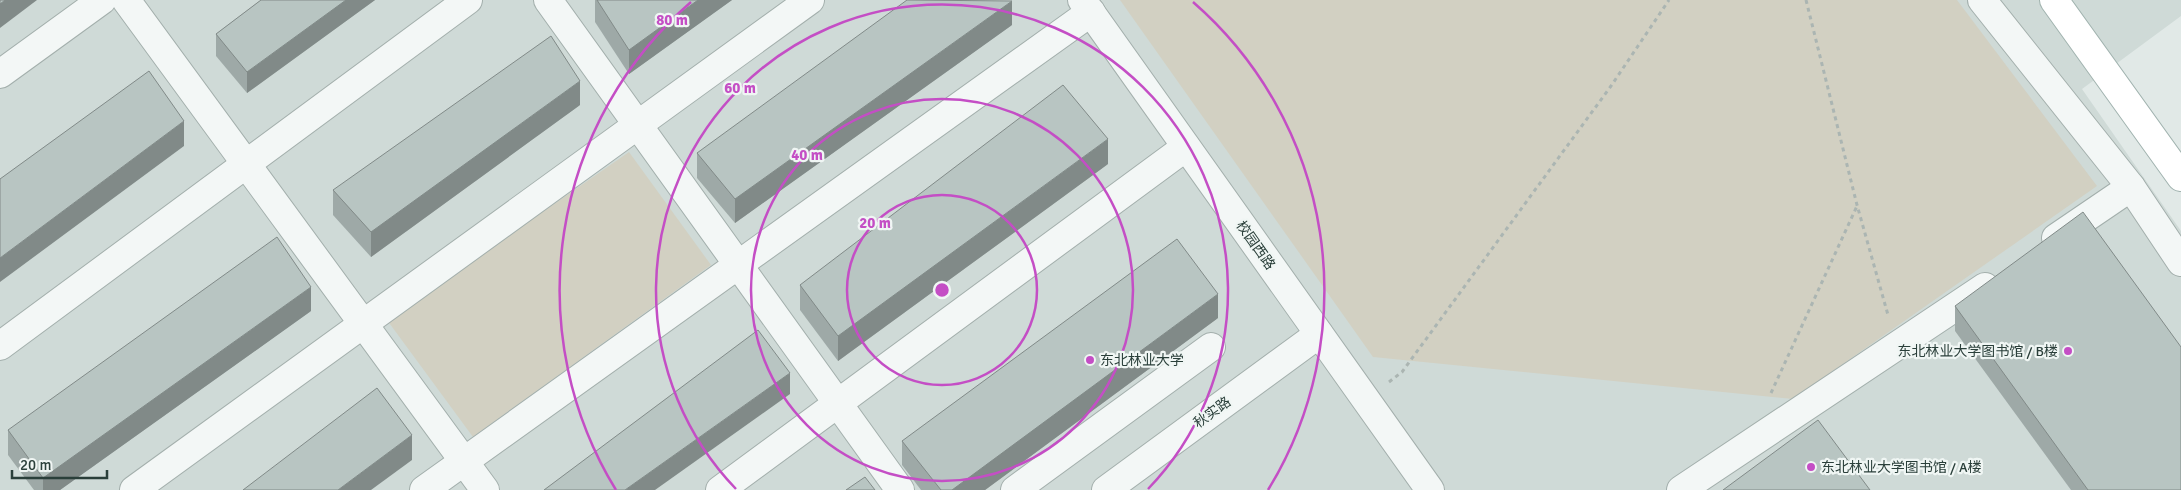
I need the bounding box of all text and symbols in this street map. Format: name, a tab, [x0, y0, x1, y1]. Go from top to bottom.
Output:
text: 80 m	[656, 11, 688, 29]
text: 60 m	[724, 79, 756, 97]
text: 40 m	[791, 146, 823, 164]
text: 20 m	[859, 214, 891, 232]
street label: 校园西路	[1233, 217, 1279, 273]
centre of rings	[933, 281, 951, 299]
place label: 东北林业大学图书馆 / B楼	[1897, 343, 2058, 360]
marker: 东北林业大学图书馆 / B楼	[2062, 345, 2074, 357]
place label: 东北林业大学	[1100, 352, 1184, 369]
marker: 东北林业大学	[1084, 354, 1096, 366]
street label: 秋实路	[1190, 393, 1234, 432]
scale bar	[12, 448, 108, 480]
text: 20 m	[20, 456, 51, 474]
place label: 东北林业大学图书馆 / A楼	[1821, 459, 1982, 476]
marker: 东北林业大学图书馆 / A楼	[1805, 461, 1817, 473]

